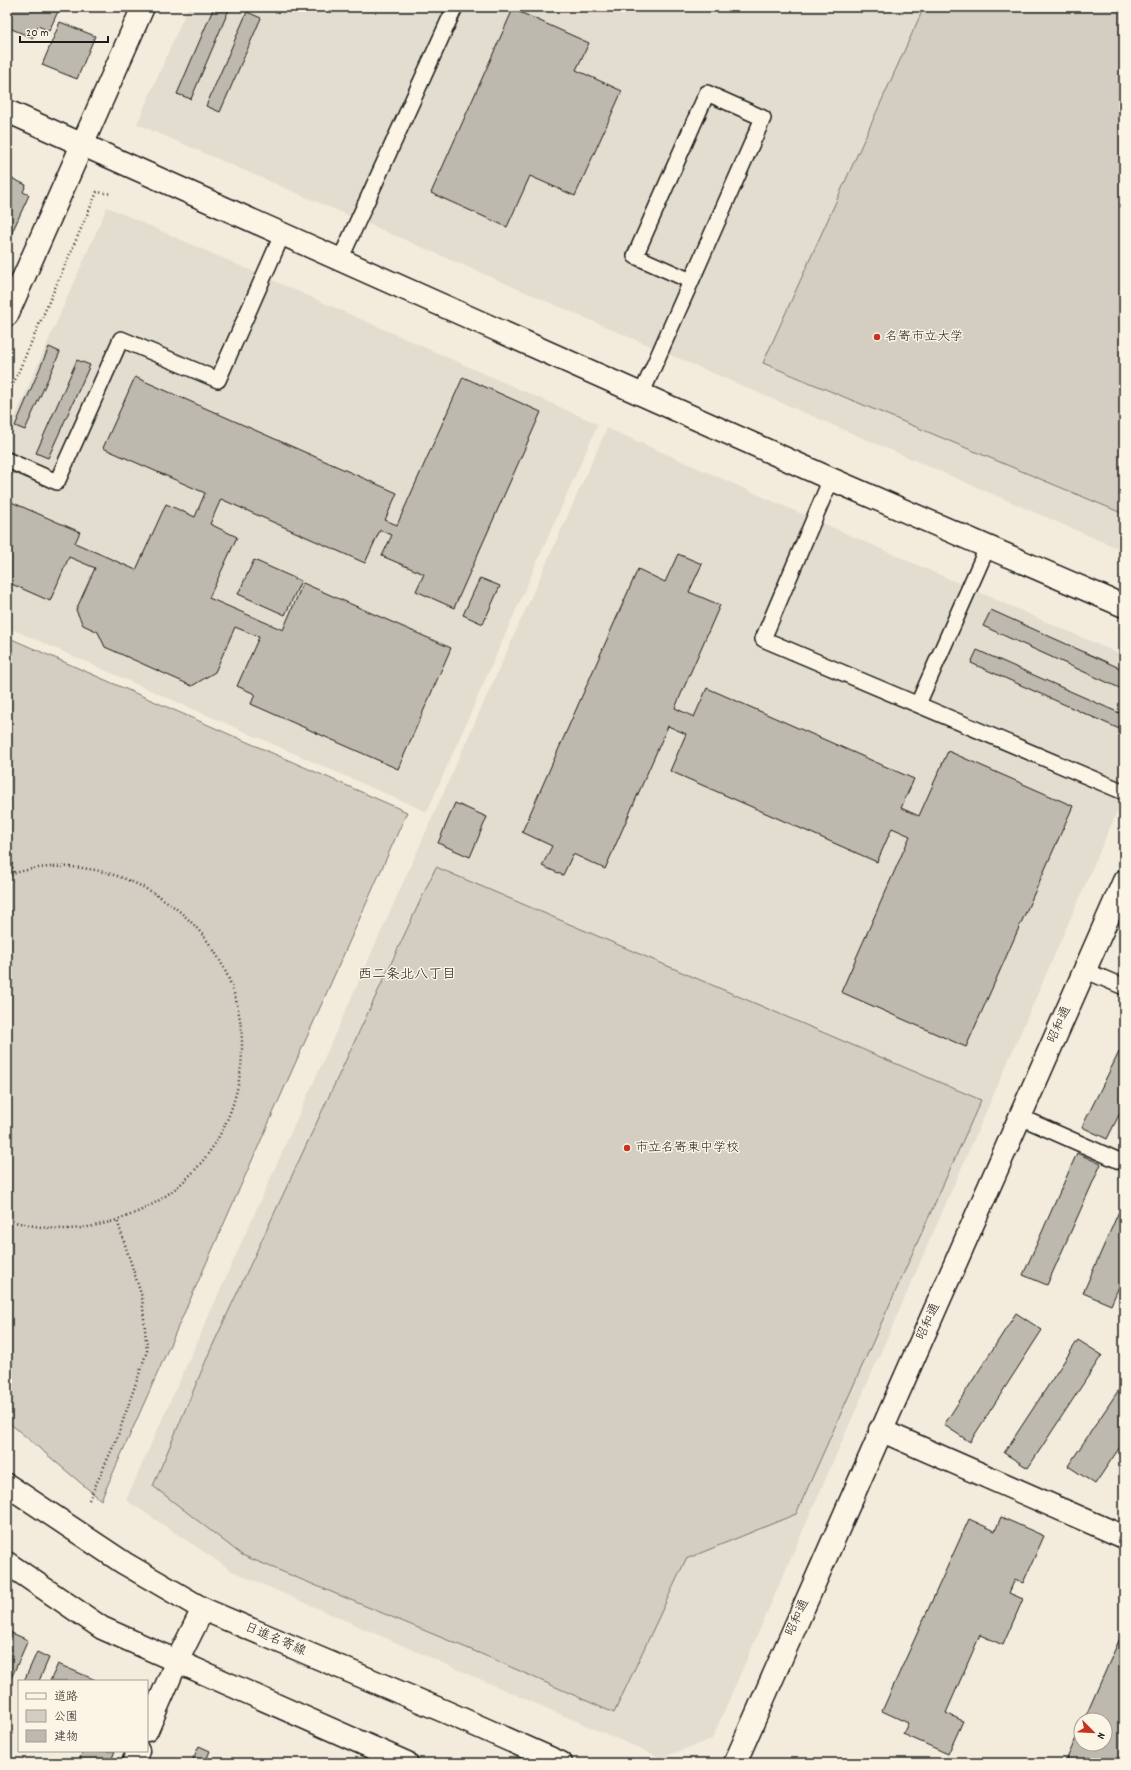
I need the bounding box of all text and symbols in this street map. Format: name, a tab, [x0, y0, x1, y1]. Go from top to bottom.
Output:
scale bar	[20, 18, 108, 44]
text: 20 m	[26, 25, 49, 42]
place label: 名寄市立大学	[885, 328, 963, 347]
marker: 名寄市立大学	[872, 332, 882, 342]
district label: 西二条北八丁目	[358, 965, 456, 985]
street label: 昭和通	[1043, 1003, 1077, 1047]
place label: 市立名寄東中学校	[635, 1139, 739, 1158]
marker: 市立名寄東中学校	[622, 1143, 632, 1153]
street label: 昭和通	[912, 1300, 946, 1344]
street label: 昭和通	[781, 1596, 815, 1640]
street label: 日進名寄線	[241, 1619, 310, 1662]
legend	[18, 1680, 148, 1752]
text: 道路	[54, 1689, 78, 1706]
text: 公園	[54, 1709, 78, 1726]
north arrow	[1073, 1712, 1113, 1752]
text: 建物	[54, 1729, 78, 1746]
text: N	[1092, 1730, 1109, 1742]

